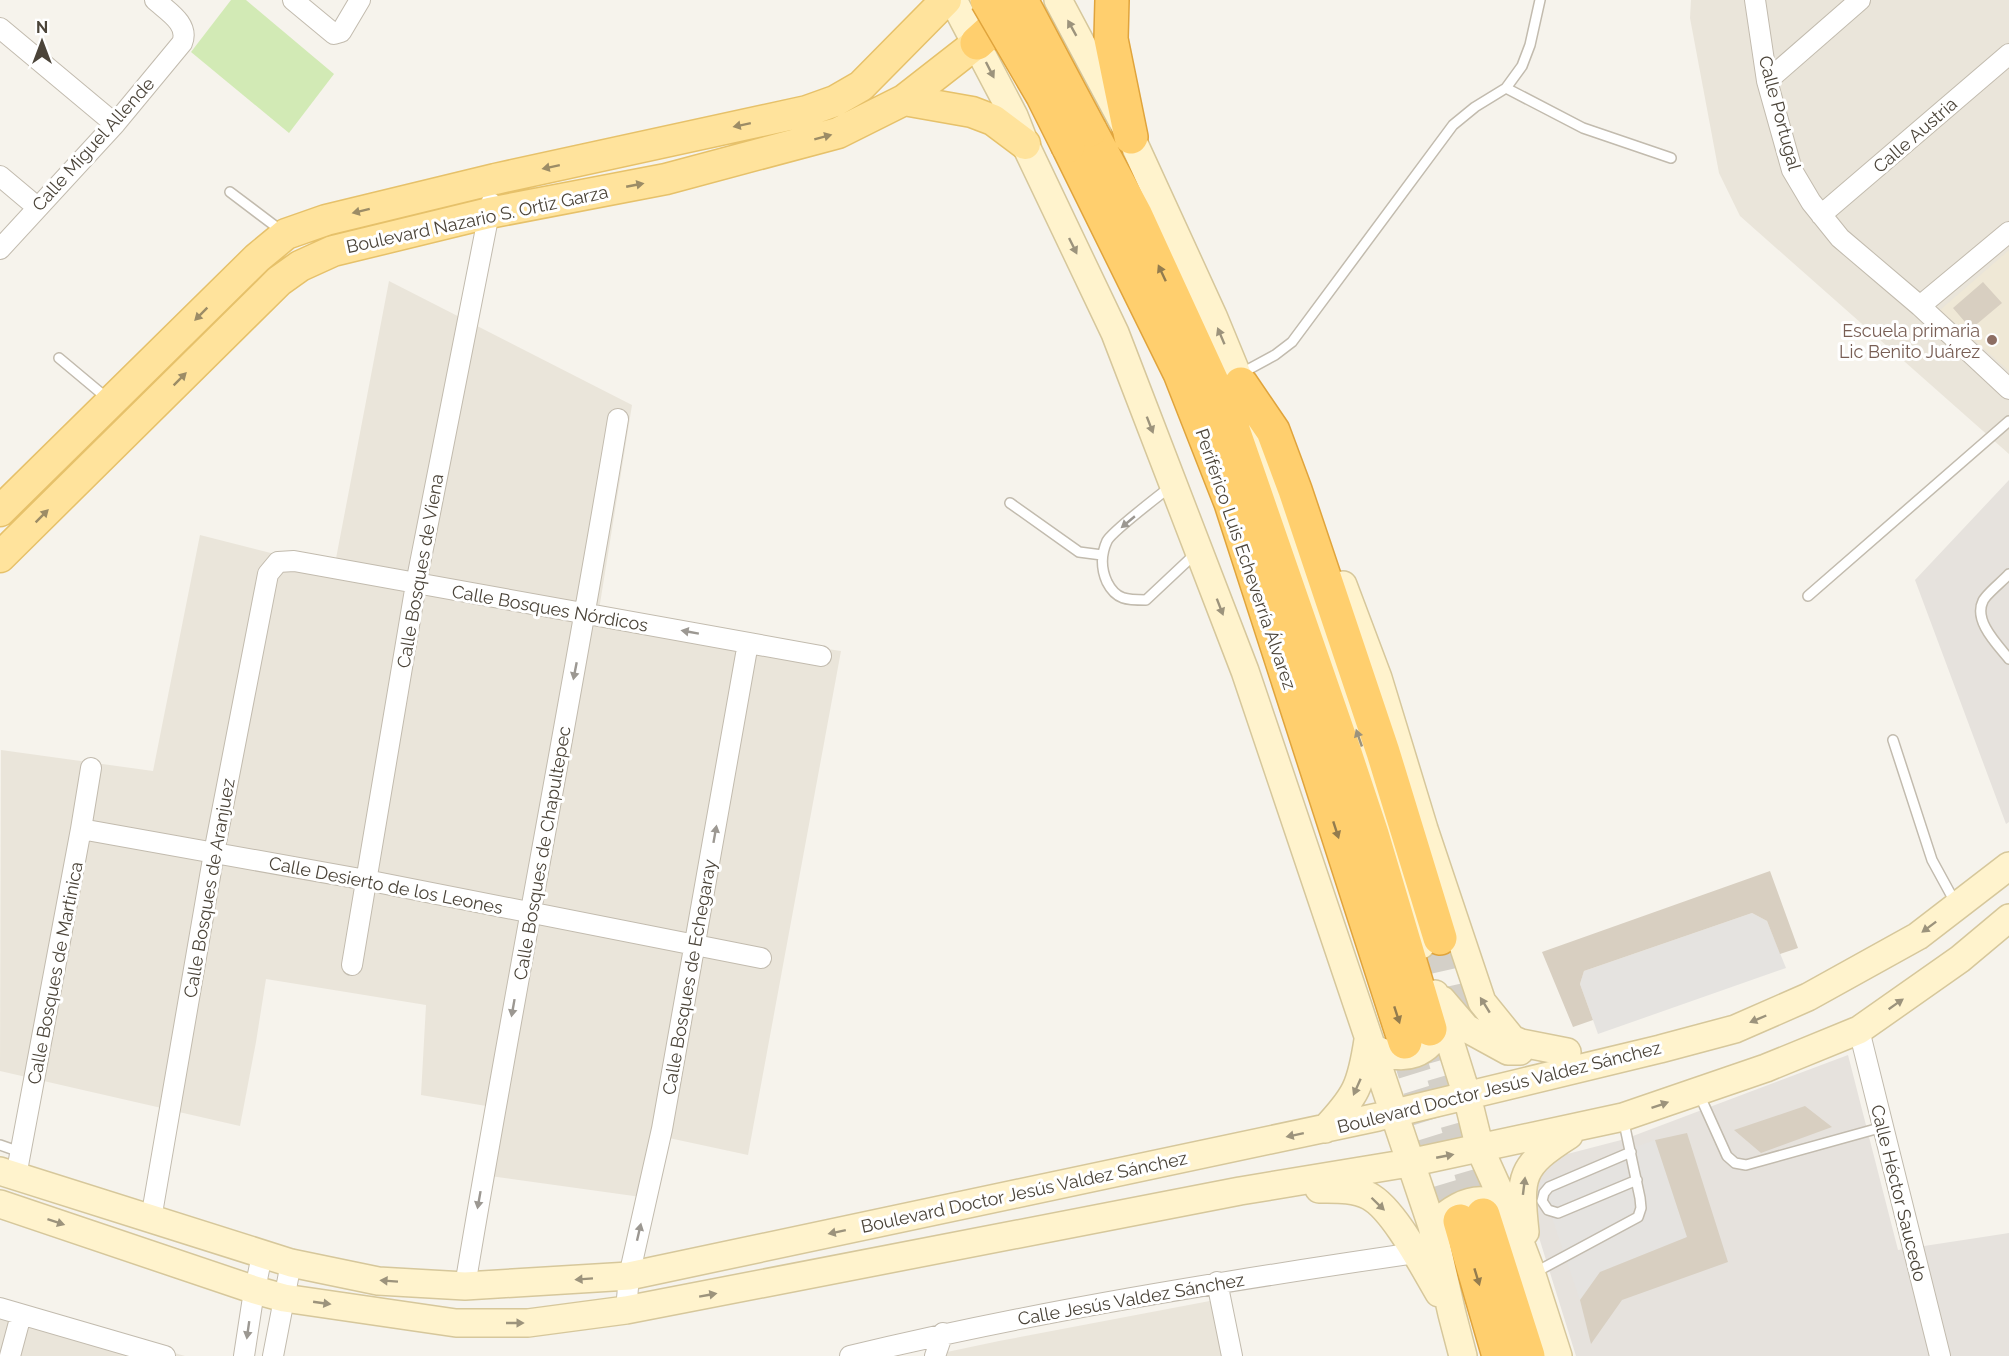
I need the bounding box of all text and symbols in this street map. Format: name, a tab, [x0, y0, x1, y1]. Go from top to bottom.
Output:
north arrow	[12, 12, 72, 72]
text: N	[36, 18, 48, 37]
one-way arrow	[1067, 19, 1077, 36]
street label: Calle Portugal	[1755, 53, 1805, 173]
one-way arrow	[985, 61, 995, 79]
street label: Calle Miguel Allende	[28, 73, 159, 215]
street label: Calle Austria	[1869, 93, 1961, 177]
one-way arrow	[732, 121, 751, 130]
one-way arrow	[814, 132, 832, 141]
one-way arrow	[542, 162, 561, 172]
one-way arrow	[625, 180, 644, 189]
street label: Boulevard Nazario S. Ortiz Garza	[344, 181, 610, 257]
one-way arrow	[352, 207, 371, 217]
one-way arrow	[1069, 238, 1078, 255]
one-way arrow	[1157, 264, 1166, 281]
one-way arrow	[195, 306, 209, 320]
place label: Escuela primaria Lic Benito Juárez	[1839, 320, 1980, 362]
one-way arrow	[1216, 326, 1226, 344]
marker: Escuela primaria Lic Benito Juárez	[1985, 333, 1999, 347]
one-way arrow	[173, 372, 188, 386]
one-way arrow	[1146, 416, 1156, 434]
street label: Periférico Luis Echeverría Álvarez	[1191, 425, 1302, 692]
street label: Calle Bosques de Viena	[393, 472, 447, 670]
one-way arrow	[34, 510, 48, 524]
one-way arrow	[1121, 515, 1136, 528]
street label: Calle Bosques Nórdicos	[450, 580, 650, 636]
one-way arrow	[1216, 598, 1226, 616]
one-way arrow	[680, 627, 699, 636]
one-way arrow	[570, 662, 579, 681]
street label: Calle Bosques de Chapultepec	[509, 724, 575, 982]
one-way arrow	[1354, 729, 1364, 747]
street label: Calle Bosques de Aranjuez	[179, 776, 239, 999]
one-way arrow	[1332, 821, 1342, 839]
one-way arrow	[711, 824, 720, 843]
street label: Calle Desierto de los Leones	[267, 852, 505, 918]
street label: Calle Bosques de Echegaray	[658, 857, 720, 1096]
street label: Calle Bosques de Martinica	[23, 860, 87, 1086]
one-way arrow	[1922, 921, 1938, 933]
one-way arrow	[1480, 997, 1491, 1013]
one-way arrow	[508, 998, 517, 1017]
one-way arrow	[1887, 998, 1903, 1010]
one-way arrow	[1392, 1006, 1402, 1024]
one-way arrow	[1749, 1014, 1766, 1023]
street label: Boulevard Doctor Jesús Valdez Sánchez	[1335, 1037, 1663, 1137]
one-way arrow	[1352, 1079, 1361, 1096]
one-way arrow	[1651, 1100, 1669, 1109]
street label: Calle Héctor Saucedo	[1867, 1102, 1931, 1284]
one-way arrow	[1286, 1131, 1304, 1141]
street label: Boulevard Doctor Jesús Valdez Sánchez	[859, 1147, 1189, 1237]
one-way arrow	[1436, 1151, 1455, 1160]
one-way arrow	[1519, 1177, 1528, 1196]
one-way arrow	[474, 1190, 483, 1209]
one-way arrow	[1371, 1197, 1386, 1211]
one-way arrow	[47, 1218, 65, 1228]
one-way arrow	[635, 1222, 644, 1241]
one-way arrow	[827, 1228, 846, 1237]
one-way arrow	[1473, 1268, 1482, 1286]
street label: Calle Jesús Valdez Sánchez	[1016, 1269, 1246, 1329]
one-way arrow	[574, 1274, 593, 1283]
one-way arrow	[379, 1277, 398, 1286]
one-way arrow	[699, 1290, 718, 1299]
one-way arrow	[313, 1299, 332, 1308]
one-way arrow	[506, 1318, 525, 1328]
one-way arrow	[243, 1321, 252, 1340]

